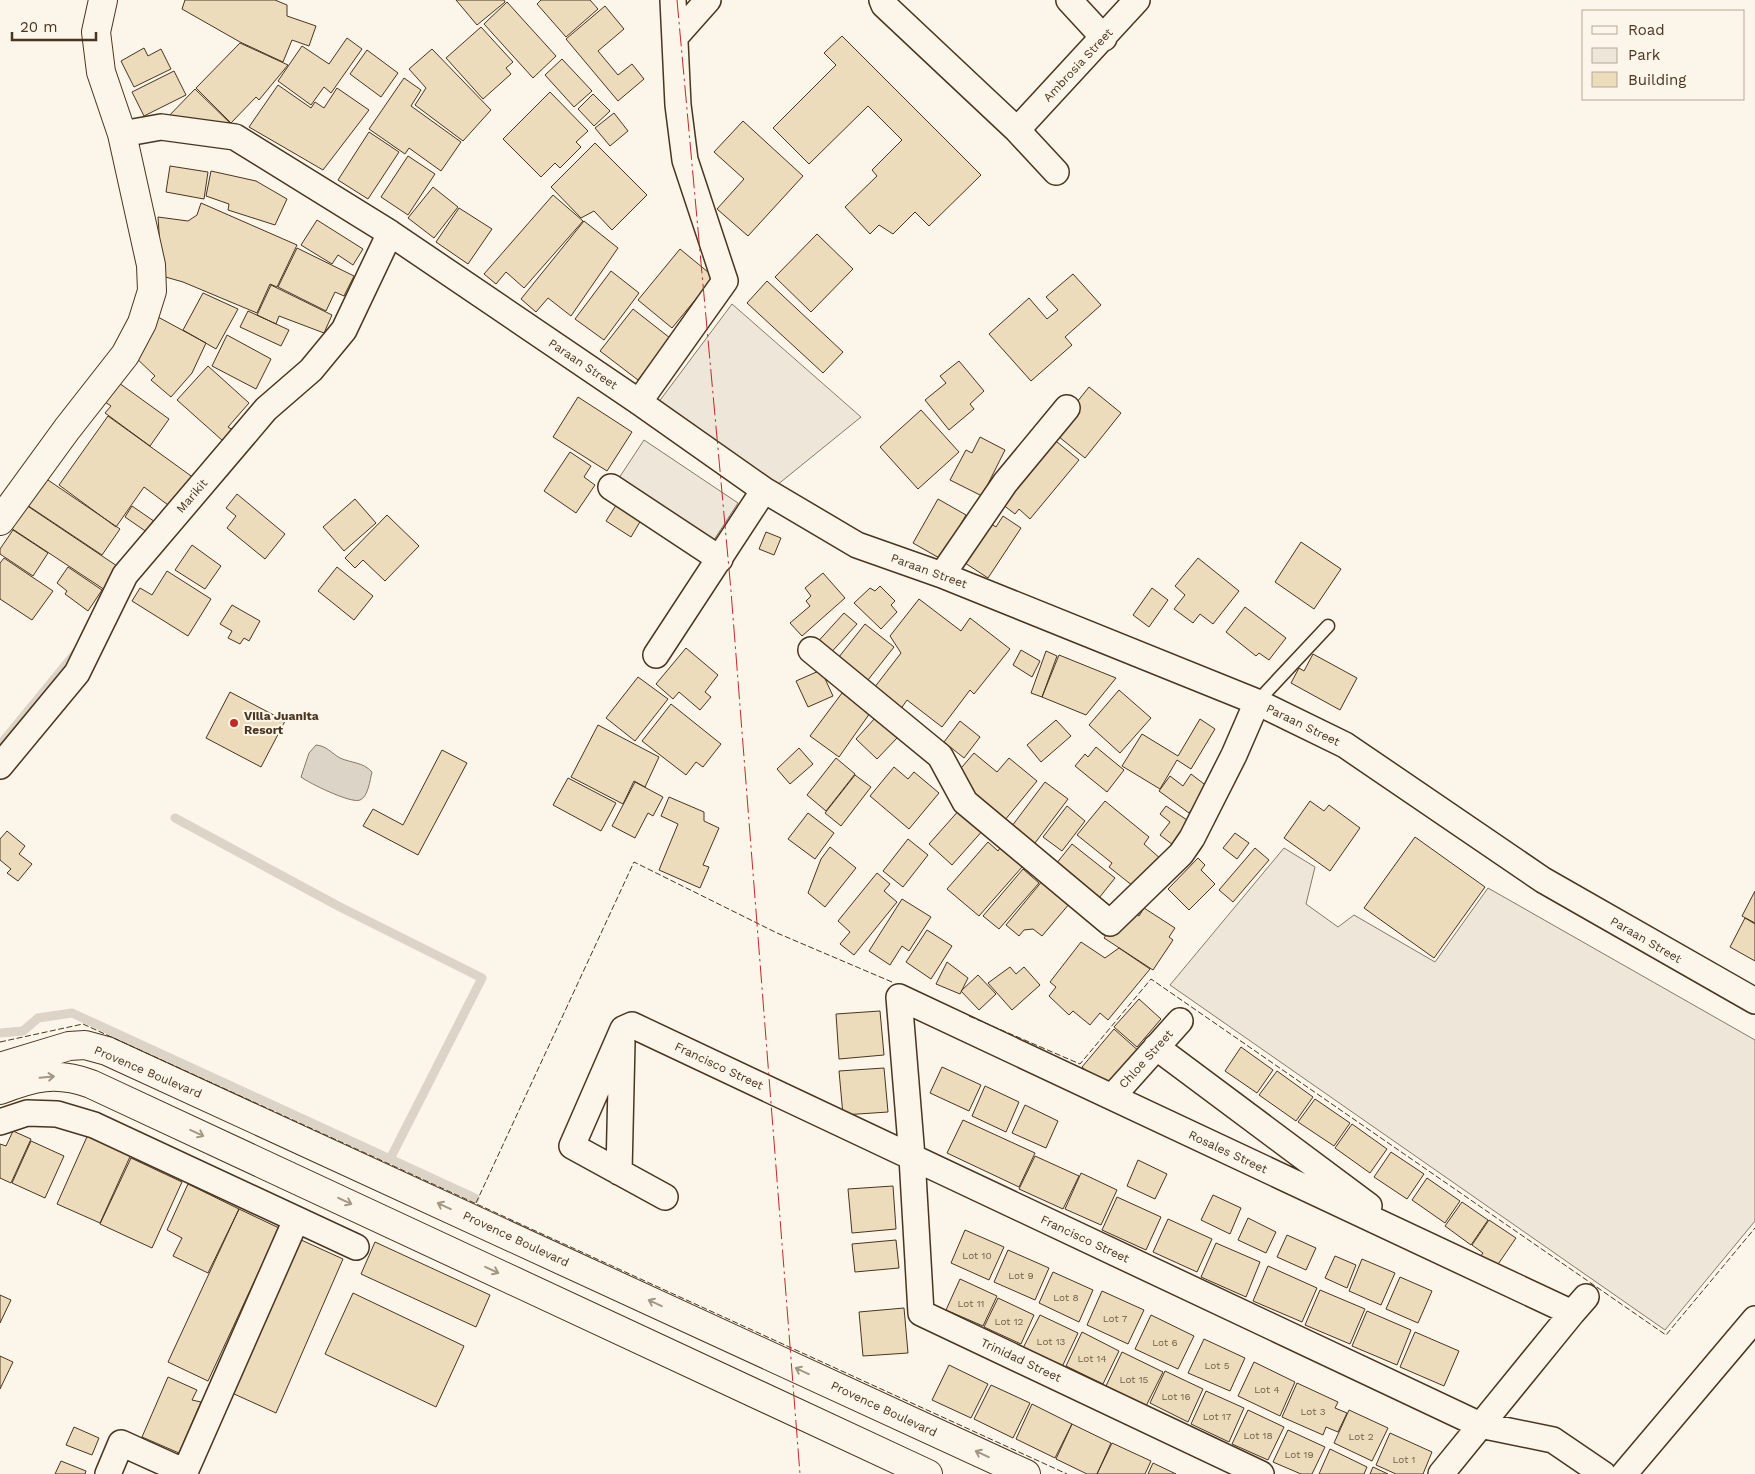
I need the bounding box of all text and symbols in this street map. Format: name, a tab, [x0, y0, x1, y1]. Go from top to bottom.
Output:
scale bar	[12, 10, 96, 42]
legend	[1582, 10, 1745, 100]
text: 20 m	[20, 18, 58, 36]
text: Road	[1628, 21, 1665, 39]
street label: Ambrosia Street	[1040, 25, 1116, 105]
text: Park	[1628, 46, 1661, 64]
text: Building	[1628, 71, 1686, 89]
street label: Paraan Street	[546, 336, 620, 392]
street label: Marikit	[174, 476, 210, 516]
street label: Paraan Street	[889, 551, 969, 591]
street label: Paraan Street	[1264, 701, 1342, 749]
place label: Villa Juanita Resort	[244, 709, 319, 737]
marker: Villa Juanita Resort	[228, 717, 240, 729]
street label: Paraan Street	[1608, 914, 1684, 966]
street label: Chloe Street	[1116, 1027, 1176, 1091]
street label: Francisco Street	[672, 1039, 766, 1093]
street label: Provence Boulevard	[92, 1043, 204, 1101]
one-way arrow	[38, 1072, 54, 1082]
street label: Rosales Street	[1186, 1128, 1270, 1176]
one-way arrow	[189, 1129, 204, 1138]
one-way arrow	[337, 1197, 352, 1207]
one-way arrow	[437, 1201, 452, 1210]
street label: Provence Boulevard	[461, 1208, 571, 1270]
street label: Francisco Street	[1038, 1212, 1132, 1266]
house number: Lot 10	[962, 1250, 992, 1261]
one-way arrow	[484, 1266, 499, 1275]
house number: Lot 9	[1008, 1270, 1034, 1281]
house number: Lot 8	[1053, 1292, 1079, 1303]
one-way arrow	[648, 1298, 663, 1308]
house number: Lot 11	[958, 1298, 984, 1309]
house number: Lot 7	[1103, 1313, 1128, 1324]
house number: Lot 12	[995, 1316, 1024, 1327]
street label: Trinidad Street	[979, 1335, 1063, 1385]
house number: Lot 13	[1037, 1336, 1066, 1347]
house number: Lot 6	[1152, 1337, 1178, 1348]
house number: Lot 14	[1077, 1353, 1107, 1364]
house number: Lot 5	[1204, 1360, 1230, 1371]
one-way arrow	[795, 1366, 810, 1376]
house number: Lot 15	[1120, 1374, 1149, 1385]
street label: Provence Boulevard	[829, 1378, 939, 1440]
house number: Lot 4	[1254, 1384, 1280, 1395]
house number: Lot 16	[1161, 1391, 1191, 1402]
house number: Lot 3	[1300, 1406, 1326, 1417]
house number: Lot 17	[1203, 1411, 1232, 1422]
house number: Lot 18	[1243, 1430, 1273, 1441]
house number: Lot 2	[1348, 1431, 1374, 1442]
one-way arrow	[975, 1448, 990, 1458]
house number: Lot 19	[1284, 1449, 1314, 1460]
house number: Lot 1	[1392, 1454, 1416, 1465]

